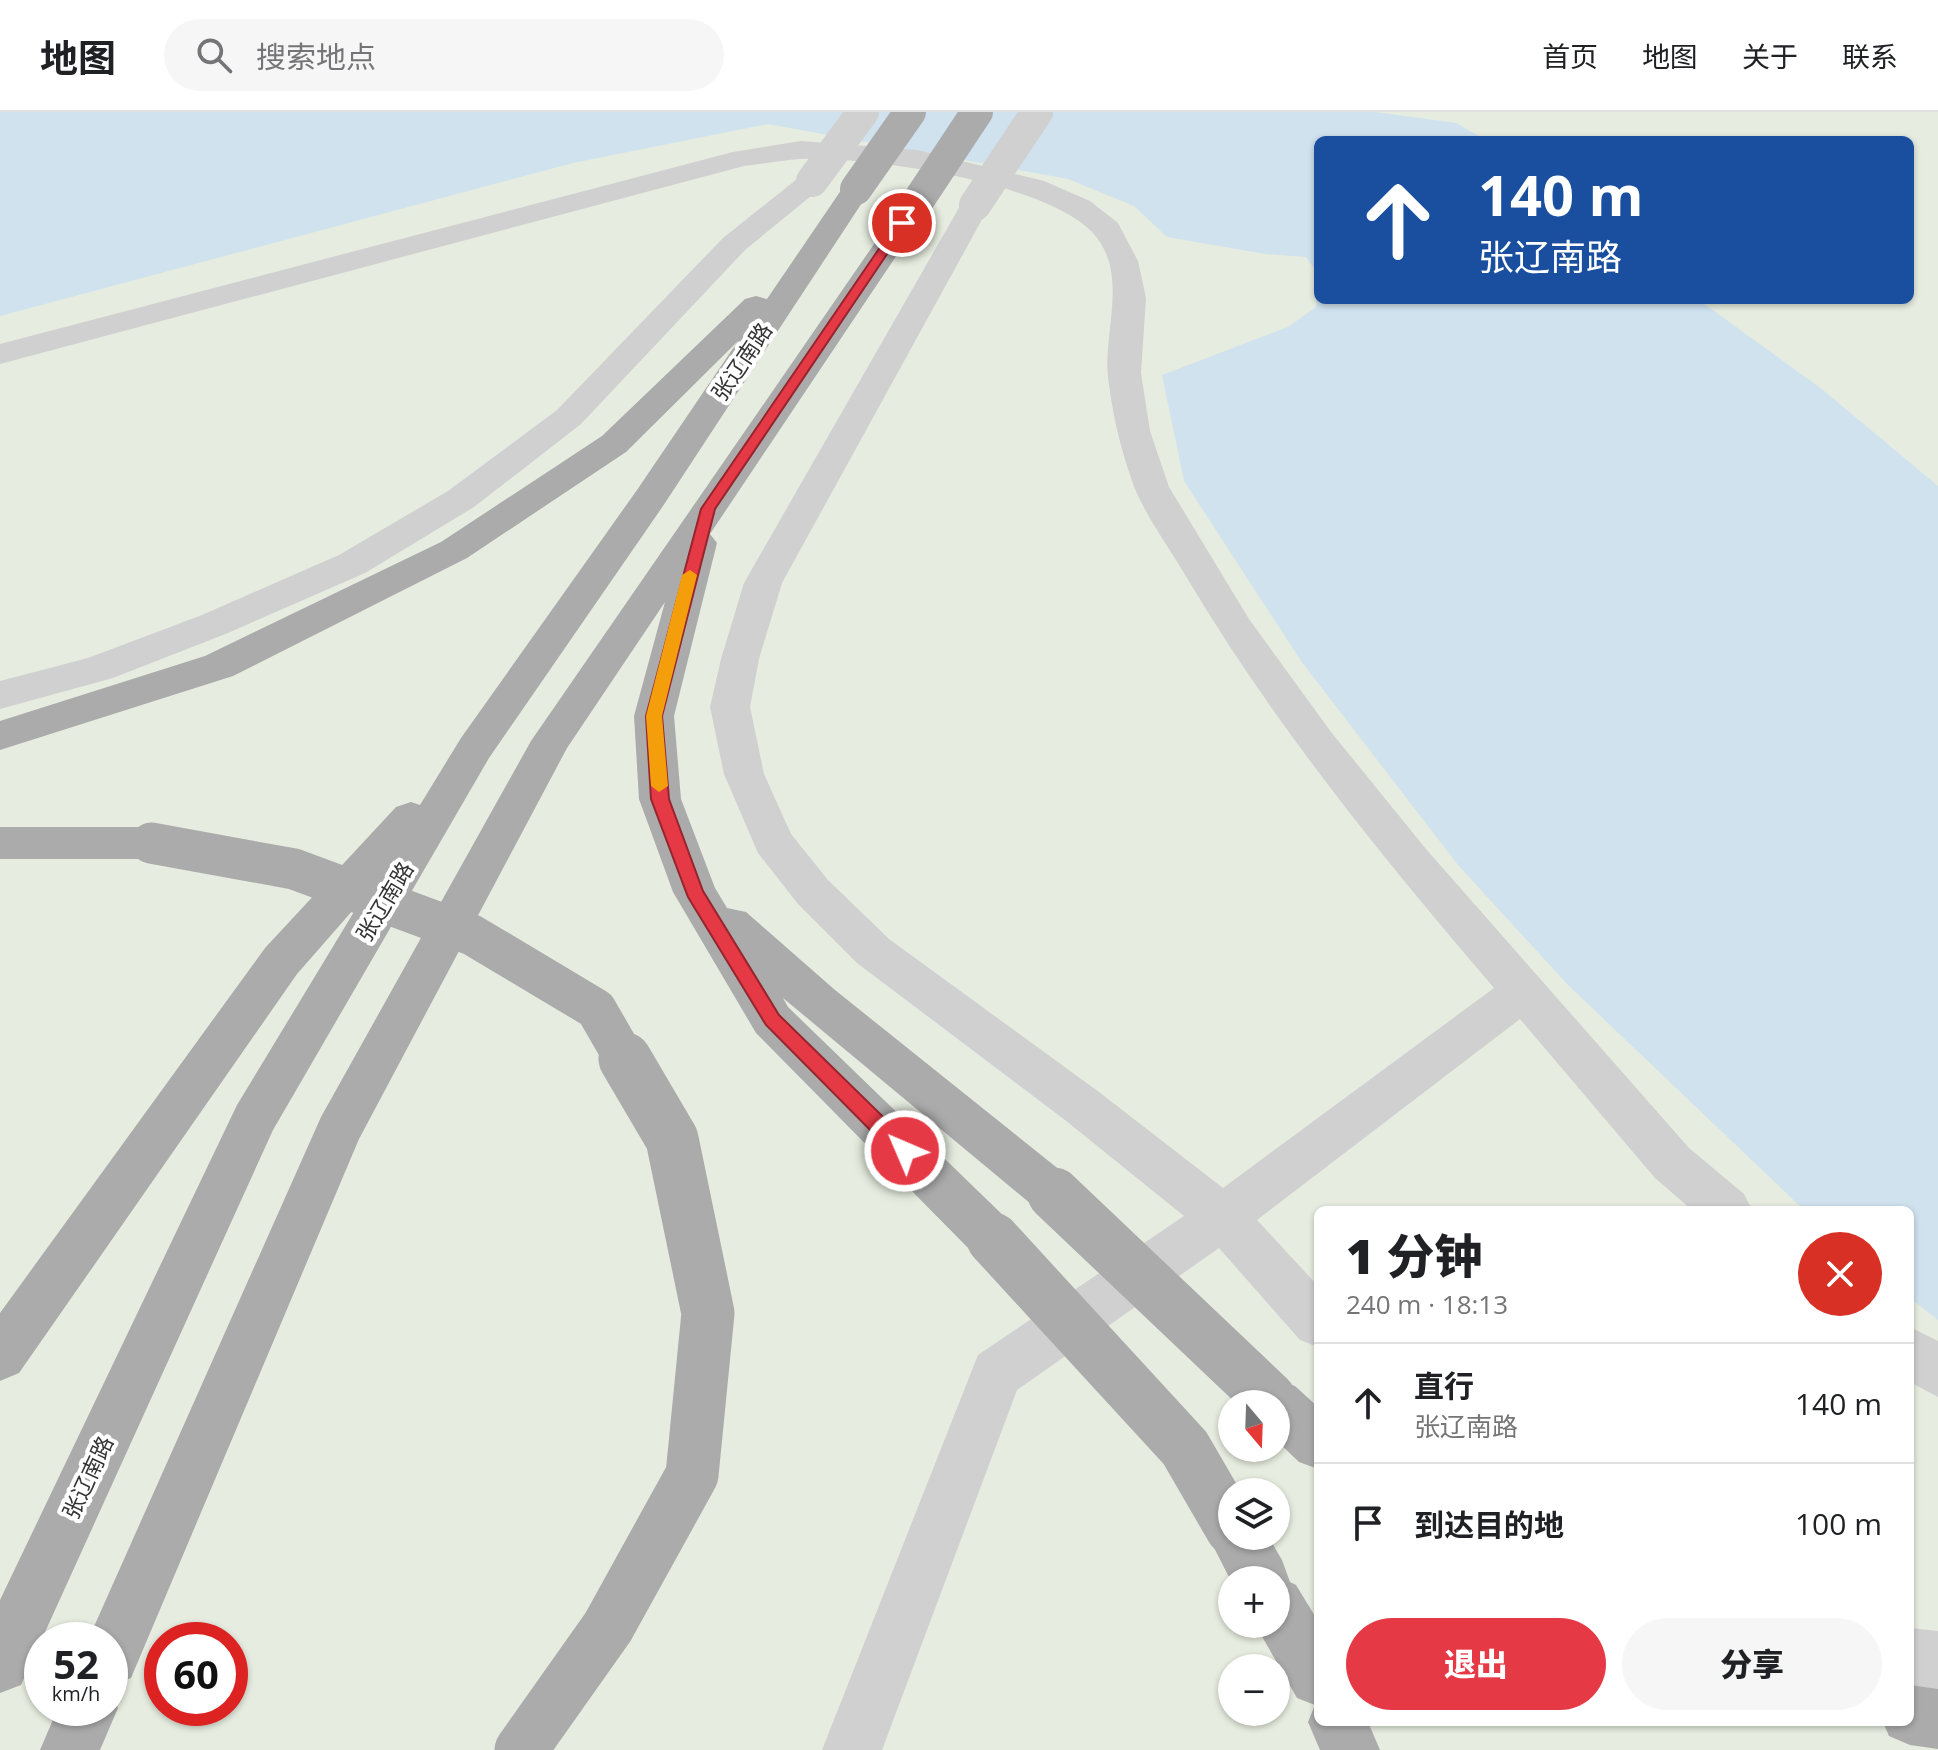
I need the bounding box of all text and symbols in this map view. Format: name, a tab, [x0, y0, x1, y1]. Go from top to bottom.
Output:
search box	[164, 19, 724, 91]
text: 地图	[40, 31, 116, 83]
icon: search	[192, 33, 236, 77]
text: 搜索地点	[256, 36, 376, 77]
text: 首页	[1542, 37, 1598, 75]
text: 地图	[1642, 37, 1698, 75]
text: 关于	[1742, 37, 1798, 75]
text: 联系	[1842, 37, 1898, 75]
text: 140 m	[1478, 156, 1644, 232]
icon: ahead	[1346, 168, 1450, 272]
pin	[868, 189, 936, 257]
icon: arrive	[880, 201, 924, 245]
text: 张辽南路	[1478, 232, 1622, 281]
street label: 张辽南路	[704, 316, 778, 406]
street label: 张辽南路	[348, 856, 420, 946]
position arrow	[863, 1109, 947, 1193]
text: 1 分钟	[1346, 1223, 1483, 1288]
button: close	[1798, 1232, 1882, 1316]
text: 240 m · 18:13	[1346, 1286, 1508, 1322]
text: 直行	[1414, 1365, 1474, 1406]
icon: ahead	[1346, 1381, 1390, 1425]
text: 140 m	[1795, 1383, 1882, 1424]
north arrow	[1218, 1390, 1290, 1462]
map controls	[1218, 1390, 1290, 1726]
text: 张辽南路	[1414, 1408, 1518, 1444]
street label: 张辽南路	[55, 1431, 119, 1523]
button: layers	[1218, 1478, 1290, 1550]
icon: arrive	[1346, 1501, 1390, 1545]
text: 100 m	[1795, 1503, 1882, 1544]
text: 到达目的地	[1414, 1504, 1564, 1545]
button: +	[1218, 1566, 1290, 1638]
button: 退出	[1346, 1618, 1606, 1710]
button: 分享	[1622, 1618, 1882, 1710]
speed limit sign: 60	[144, 1622, 248, 1726]
text: 52	[53, 1636, 99, 1691]
button: −	[1218, 1654, 1290, 1726]
text: km/h	[52, 1680, 100, 1707]

